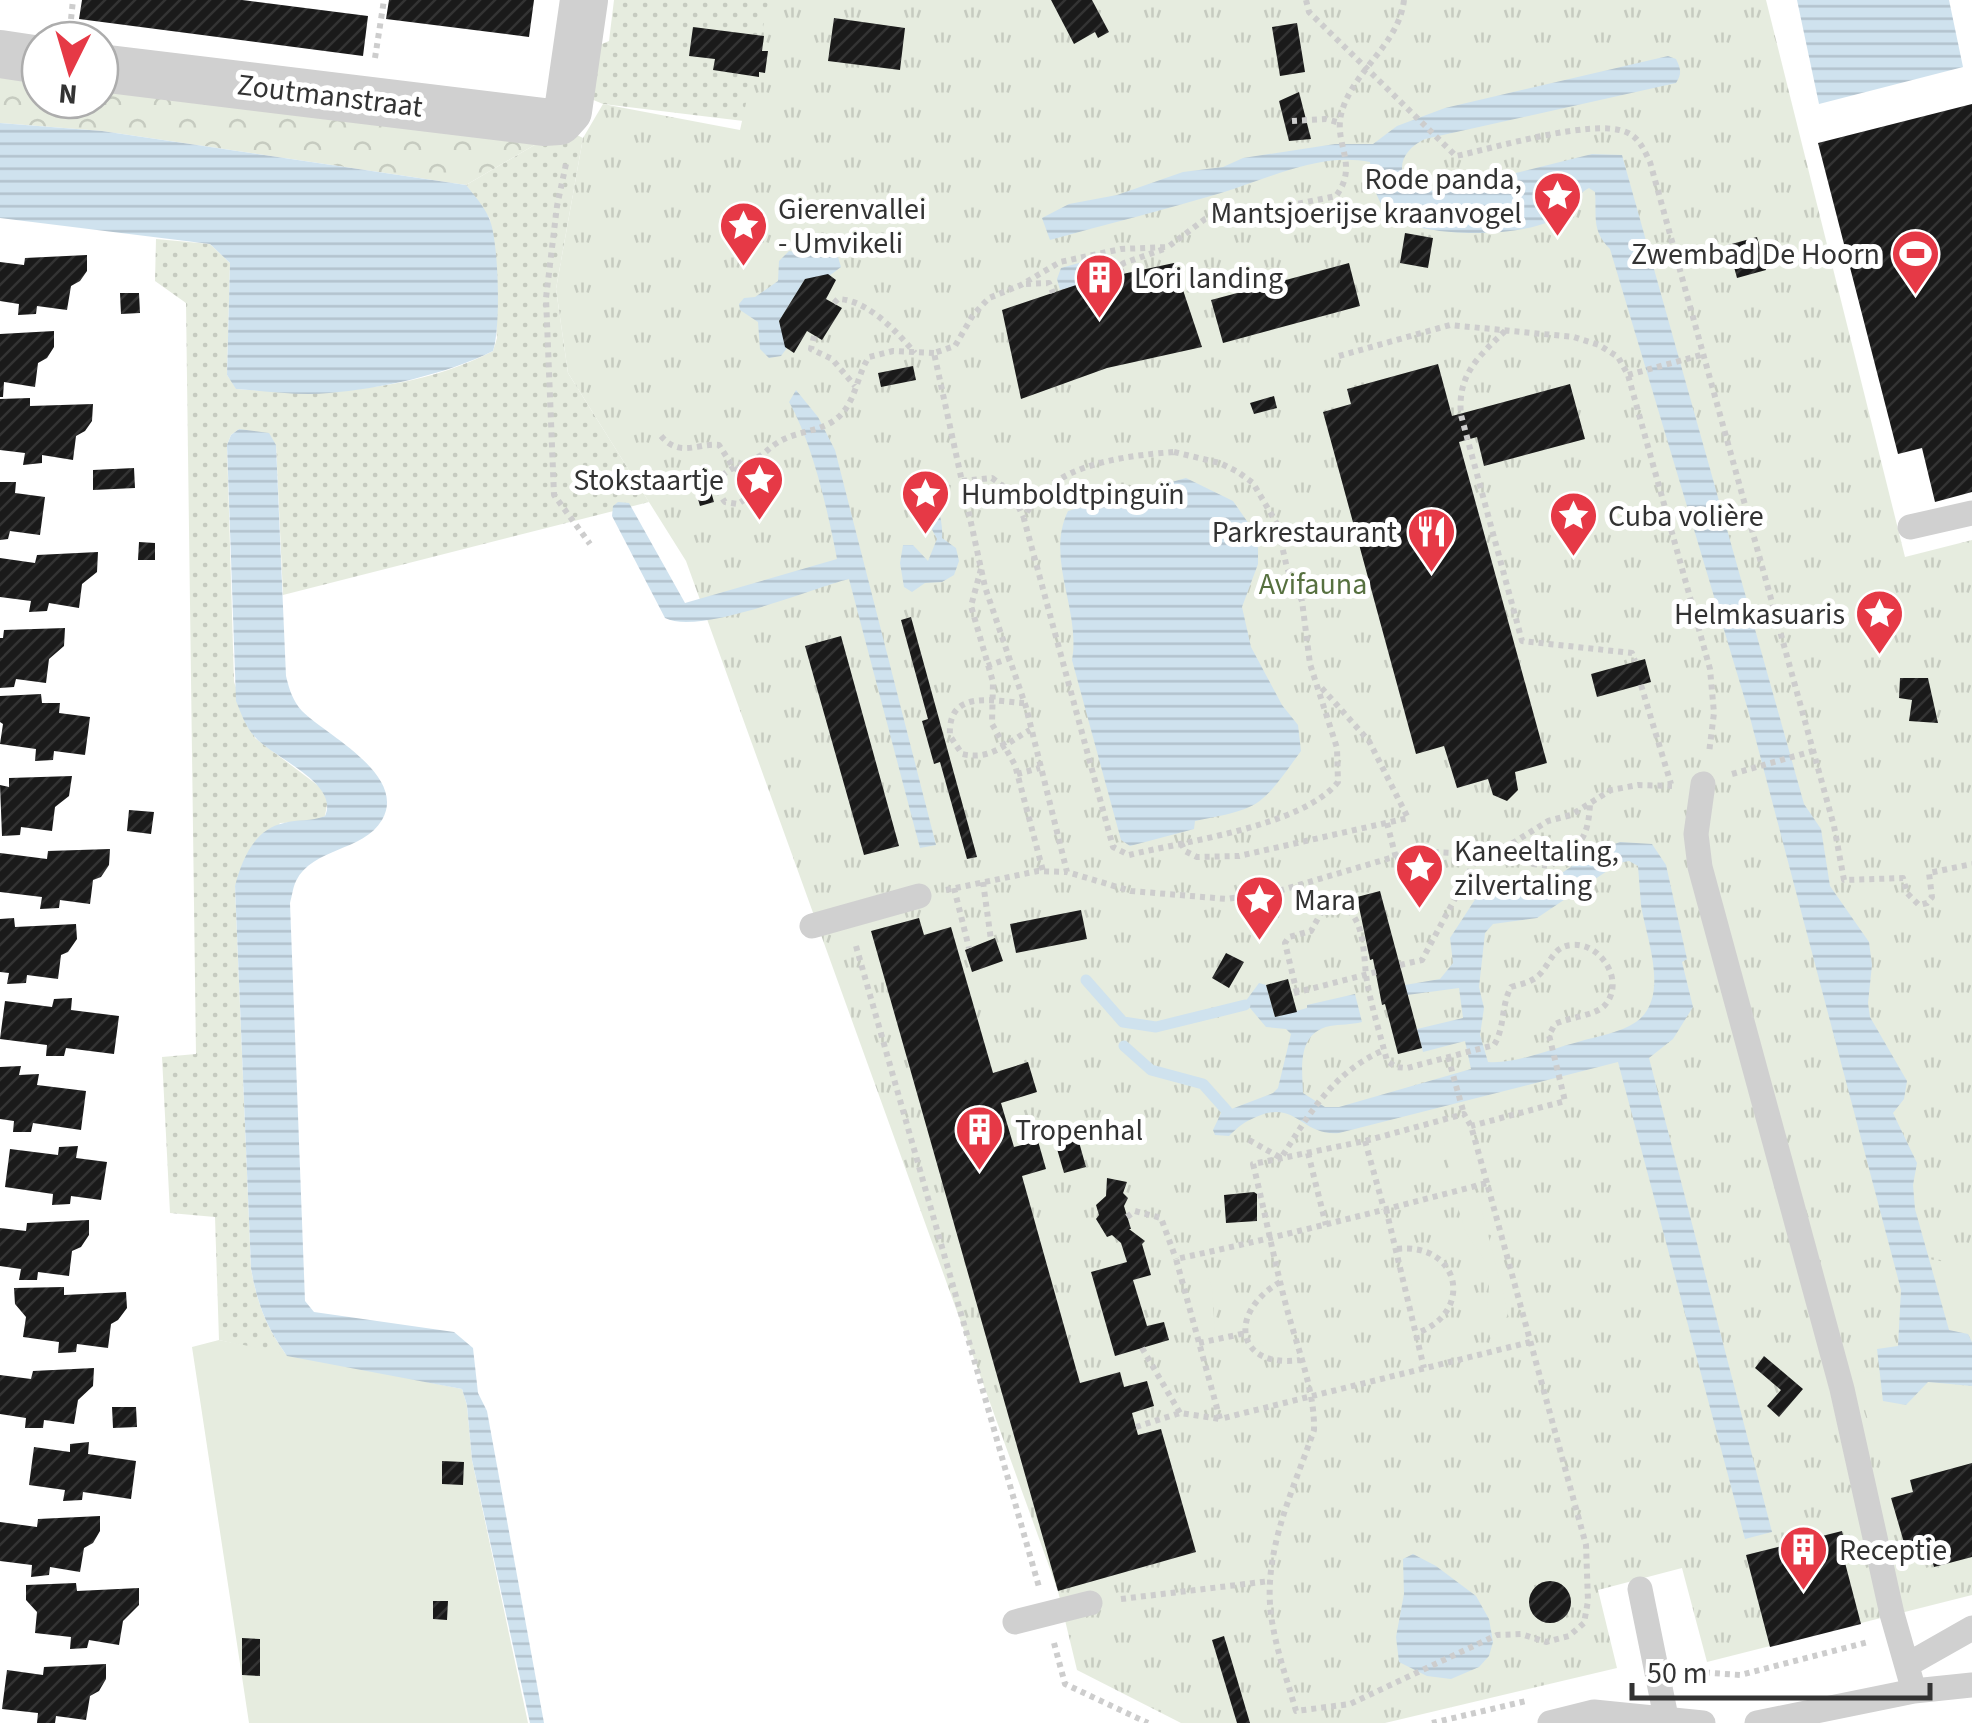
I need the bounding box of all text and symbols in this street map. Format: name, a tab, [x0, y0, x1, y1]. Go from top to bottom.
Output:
north arrow	[20, 20, 120, 120]
street label: Zoutmanstraat	[235, 63, 425, 129]
text: N	[57, 73, 79, 115]
place label: Rode panda, Mantsjoerijse kraanvogel	[1210, 158, 1522, 235]
place icon: Rode panda, Mantsjoerijse kraanvogel	[1531, 170, 1583, 238]
place label: Gierenvallei - Umvikeli	[778, 188, 926, 265]
place icon: Gierenvallei - Umvikeli	[717, 200, 769, 268]
sports icon: Zwembad De Hoorn	[1889, 228, 1941, 296]
place label: Zwembad De Hoorn	[1631, 233, 1880, 276]
building icon: Lori landing	[1073, 252, 1125, 320]
place label: Lori landing	[1134, 257, 1283, 300]
place icon: Stokstaartje	[733, 454, 785, 522]
place label: Stokstaartje	[573, 459, 724, 502]
place icon: Humboldtpinguïn	[900, 468, 952, 536]
place label: Humboldtpinguïn	[961, 473, 1185, 516]
place icon: Cuba volière	[1547, 490, 1599, 558]
place label: Cuba volière	[1608, 495, 1764, 538]
restaurant icon: Parkrestaurant	[1406, 506, 1458, 574]
place label: Parkrestaurant	[1212, 511, 1397, 554]
park label: Avifauna	[1259, 563, 1367, 606]
place icon: Helmkasuaris	[1854, 588, 1906, 656]
place label: Helmkasuaris	[1674, 593, 1845, 636]
place label: Kaneeltaling, zilvertaling	[1454, 830, 1619, 907]
place icon: Kaneeltaling, zilvertaling	[1393, 842, 1445, 910]
place icon: Mara	[1233, 874, 1285, 942]
place label: Mara	[1294, 879, 1356, 922]
building icon: Tropenhal	[954, 1104, 1006, 1172]
place label: Tropenhal	[1015, 1109, 1143, 1152]
building icon: Receptie	[1778, 1524, 1830, 1592]
place label: Receptie	[1839, 1529, 1947, 1572]
scale bar	[1632, 1638, 1930, 1700]
text: 50 m	[1647, 1652, 1708, 1695]

